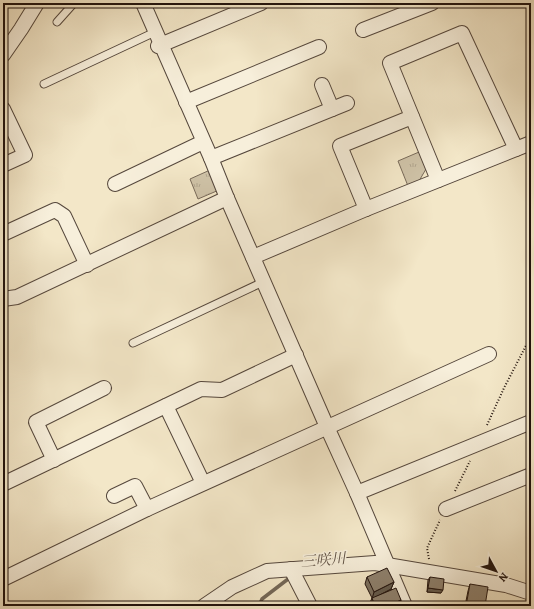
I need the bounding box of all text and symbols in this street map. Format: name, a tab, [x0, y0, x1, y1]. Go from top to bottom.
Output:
water label: 三咲川	[300, 548, 348, 572]
north arrow	[476, 551, 516, 591]
text: N	[495, 569, 512, 585]

